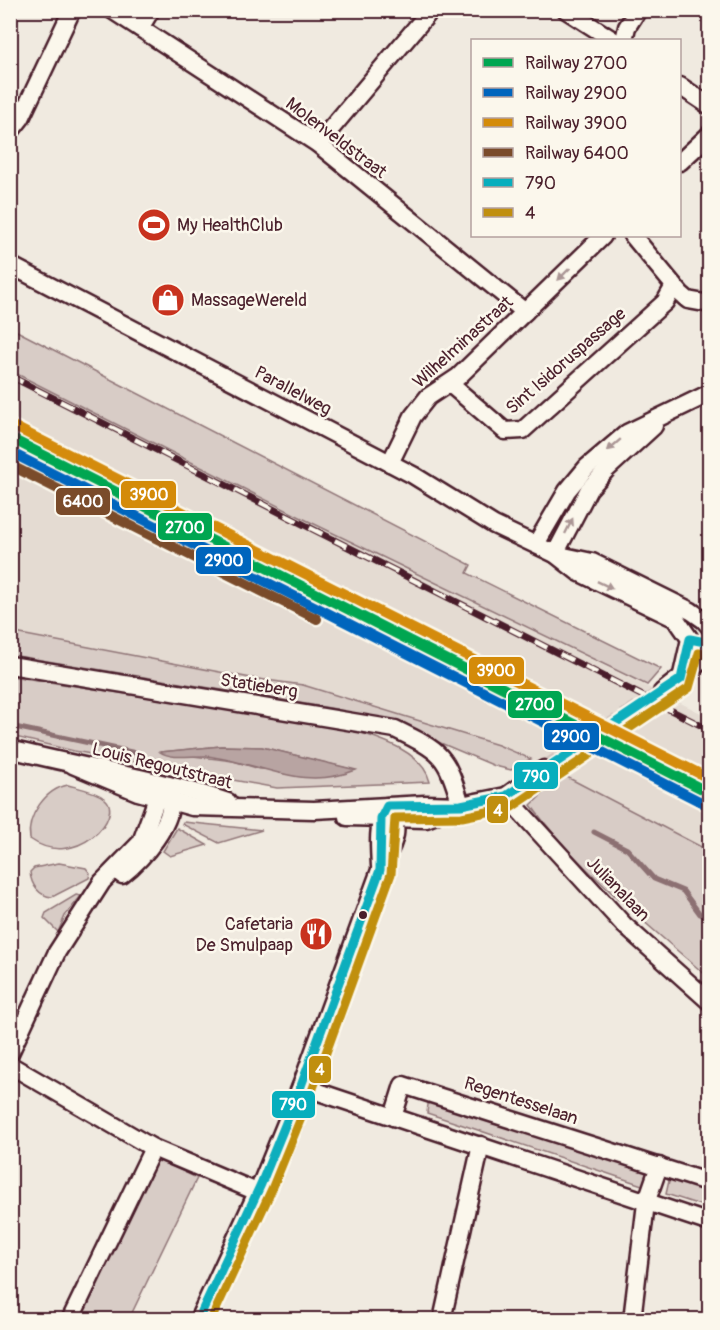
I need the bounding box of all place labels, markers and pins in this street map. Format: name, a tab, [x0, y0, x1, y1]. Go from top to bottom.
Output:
sports icon: My HealthClub	[136, 207, 172, 243]
place label: My HealthClub	[177, 214, 283, 237]
shop icon: MassageWereld	[150, 282, 186, 318]
place label: MassageWereld	[191, 289, 307, 312]
unlabelled marker	[357, 909, 369, 921]
place label: Cafetaria De Smulpaap	[195, 913, 293, 957]
restaurant icon: Cafetaria De Smulpaap	[298, 916, 334, 952]

